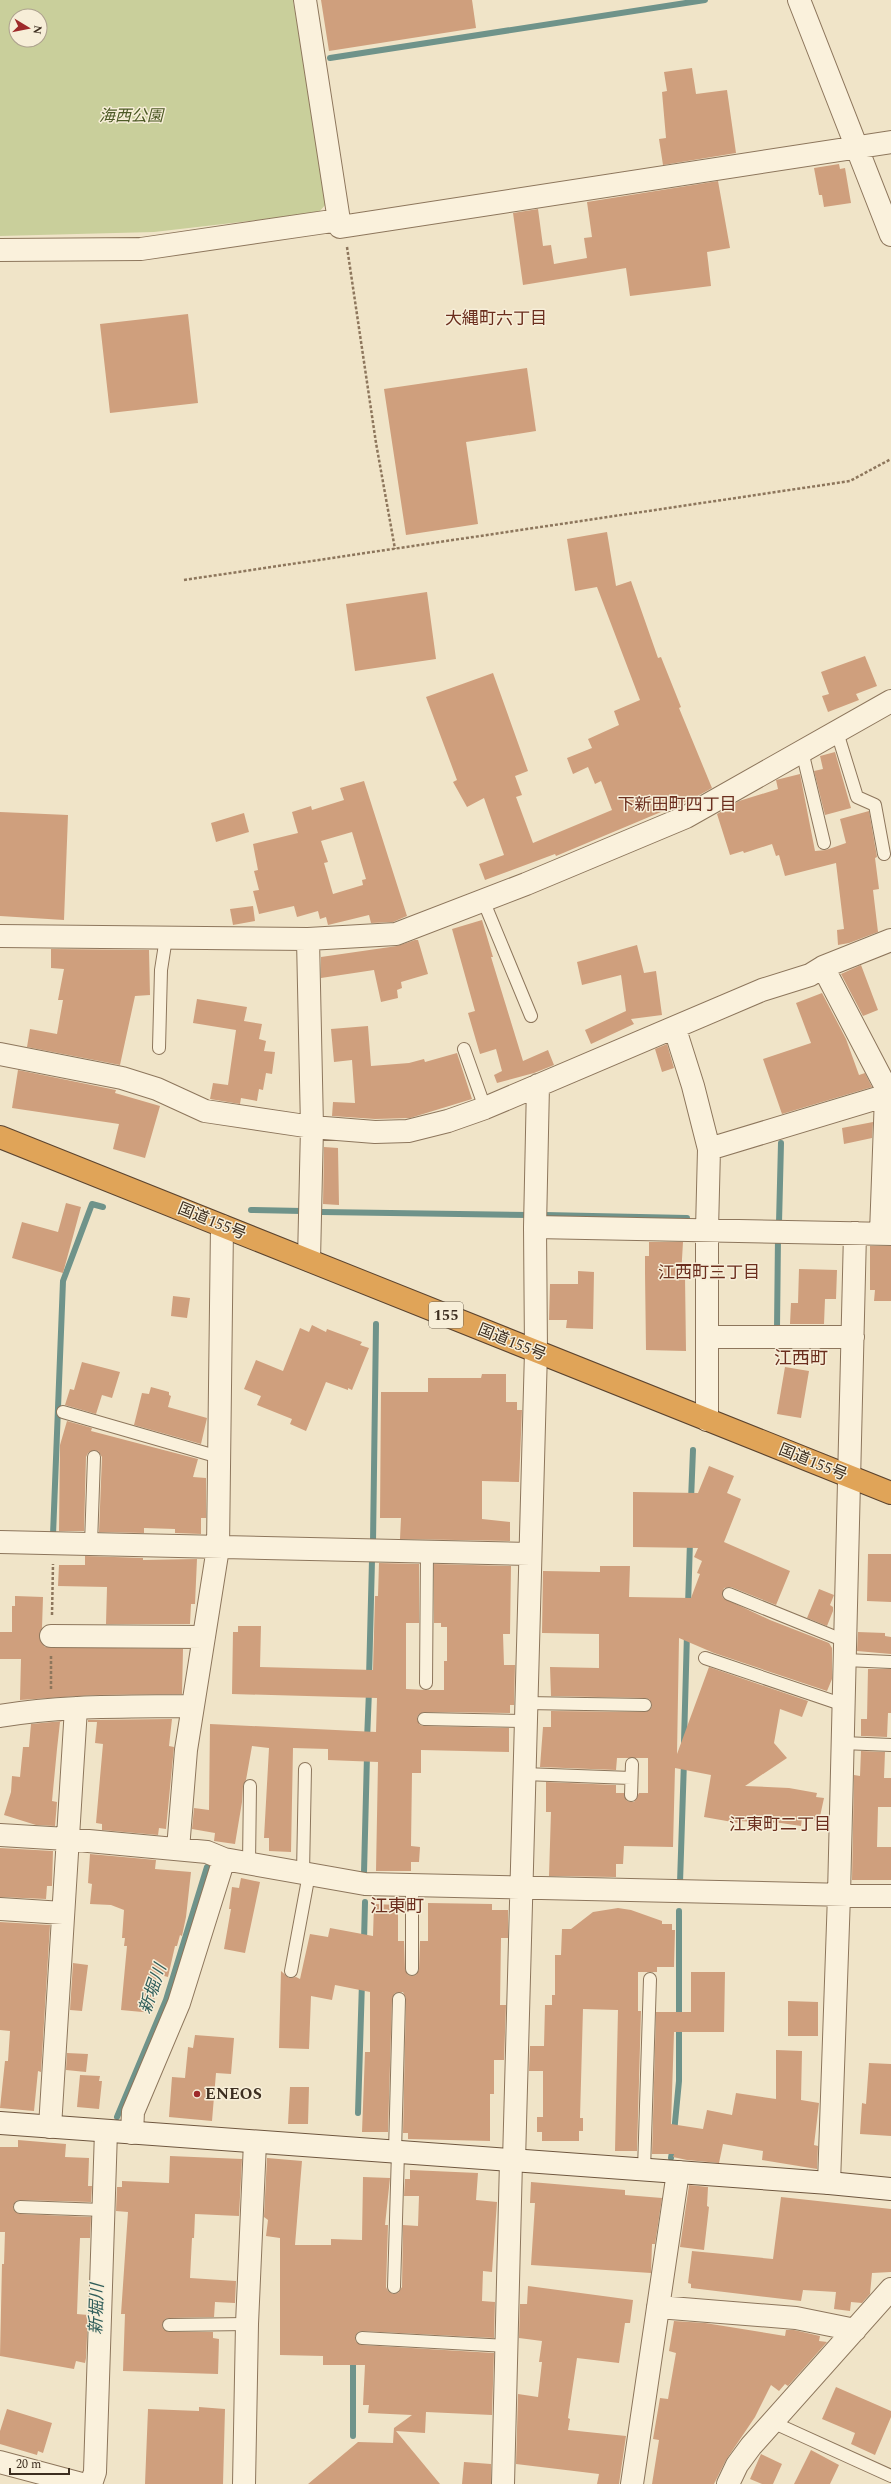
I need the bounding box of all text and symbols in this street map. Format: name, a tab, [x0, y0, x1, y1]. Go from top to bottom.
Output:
north arrow	[8, 8, 48, 48]
text: N	[28, 24, 47, 36]
park label: 海西公園	[99, 104, 165, 128]
district label: 大縄町六丁目	[445, 306, 547, 332]
district label: 下新田町四丁目	[618, 792, 737, 818]
street label: 国道155号	[174, 1196, 250, 1246]
district label: 江西町三丁目	[658, 1260, 760, 1286]
road number: 155	[429, 1302, 463, 1328]
street label: 国道155号	[474, 1317, 550, 1367]
district label: 江西町	[774, 1345, 828, 1372]
street label: 国道155号	[775, 1437, 851, 1487]
district label: 江東町二丁目	[729, 1812, 831, 1838]
district label: 江東町	[370, 1893, 424, 1920]
water label: 新堀川	[132, 1959, 174, 2017]
place label: ENEOS	[205, 2082, 262, 2106]
marker: ENEOS	[192, 2089, 202, 2099]
water label: 新堀川	[83, 2281, 111, 2335]
scale bar	[10, 2450, 69, 2476]
text: 20 m	[16, 2455, 41, 2474]

